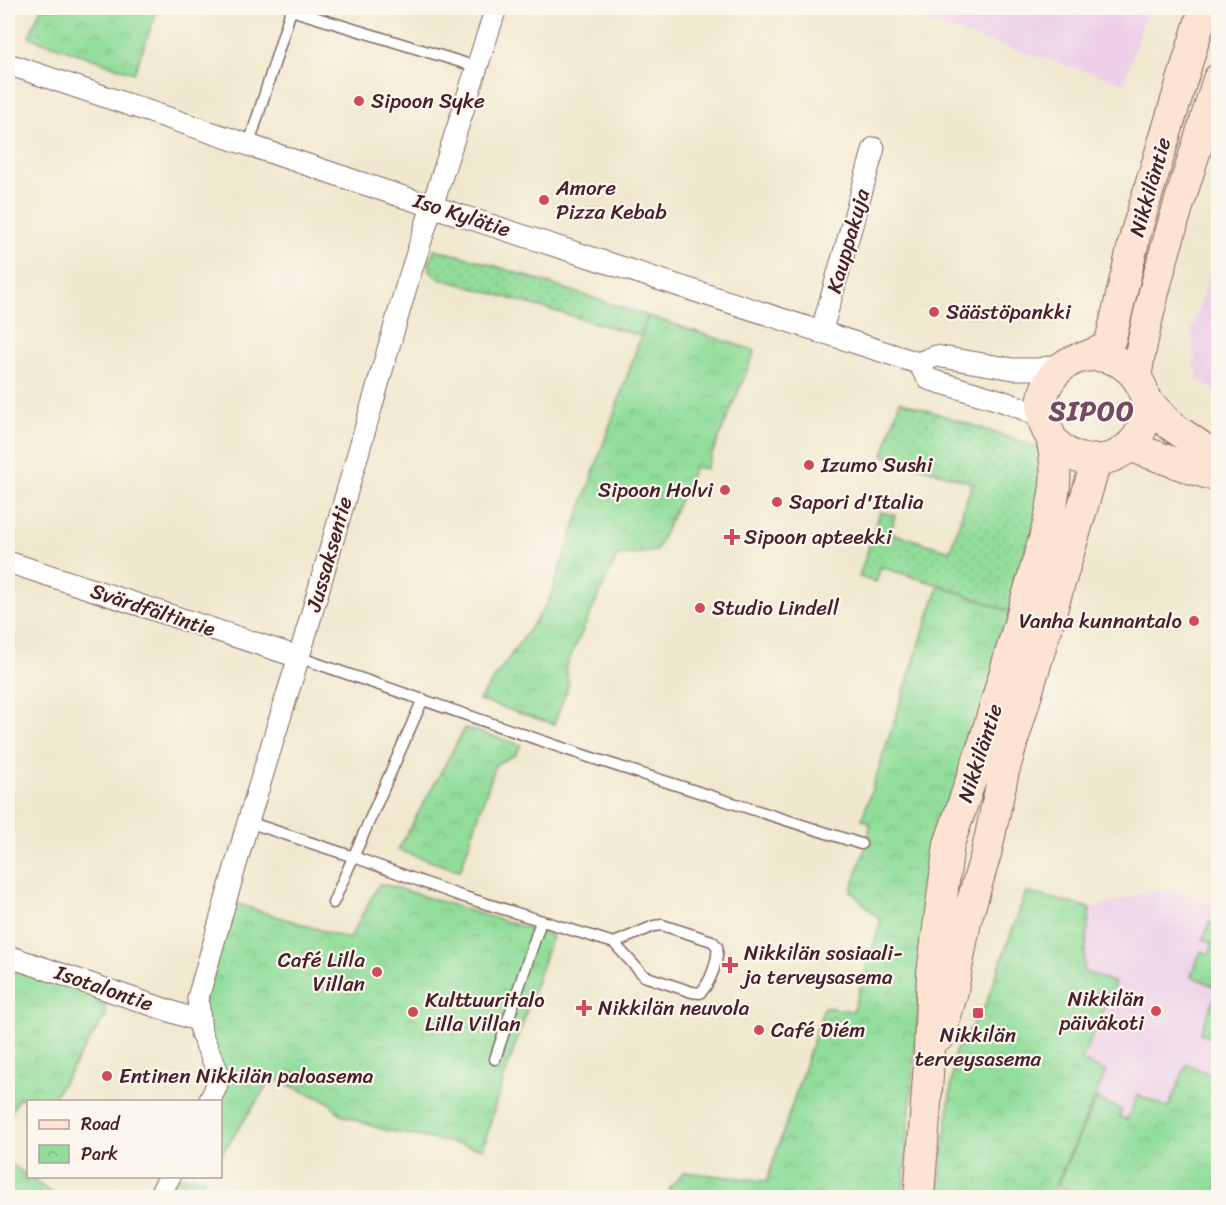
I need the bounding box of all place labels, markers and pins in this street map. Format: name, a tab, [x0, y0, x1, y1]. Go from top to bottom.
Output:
place label: Sipoon Syke	[371, 82, 485, 120]
marker: Sipoon Syke	[352, 94, 366, 108]
place label: Amore Pizza Kebab	[555, 169, 667, 231]
marker: Amore Pizza Kebab	[537, 193, 551, 207]
place label: Säästöpankki	[946, 293, 1072, 331]
marker: Säästöpankki	[927, 305, 941, 319]
place label: Izumo Sushi	[820, 446, 934, 484]
marker: Izumo Sushi	[802, 458, 816, 472]
place label: Sipoon Holvi	[598, 471, 714, 509]
marker: Sipoon Holvi	[718, 483, 732, 497]
place label: Sapori d'Italia	[789, 483, 924, 521]
marker: Sapori d'Italia	[770, 495, 784, 509]
place label: Sipoon apteekki	[744, 518, 893, 556]
marker: Sipoon apteekki	[725, 530, 739, 544]
place label: Studio Lindell	[712, 589, 840, 627]
marker: Studio Lindell	[693, 601, 707, 615]
place label: Vanha kunnantalo	[1019, 602, 1182, 640]
marker: Vanha kunnantalo	[1187, 614, 1201, 628]
place label: Nikkilän sosiaali- ja terveysasema	[740, 934, 903, 996]
place label: Café Lilla Villan	[278, 941, 365, 1003]
marker: Nikkilän sosiaali- ja terveysasema	[721, 956, 739, 974]
marker: Café Lilla Villan	[370, 965, 384, 979]
place label: Nikkilän päiväkoti	[1058, 980, 1145, 1042]
place label: Kulttuuritalo Lilla Villan	[425, 981, 545, 1043]
place label: Nikkilän neuvola	[598, 989, 750, 1027]
marker: Nikkilän neuvola	[575, 999, 593, 1017]
marker: Nikkilän päiväkoti	[1149, 1004, 1163, 1018]
marker: Kulttuuritalo Lilla Villan	[406, 1005, 420, 1019]
marker: Nikkilän terveysasema	[971, 1006, 985, 1020]
place label: Café Diém	[771, 1011, 865, 1049]
place label: Nikkilän terveysasema	[915, 1016, 1042, 1078]
marker: Café Diém	[752, 1023, 766, 1037]
place label: Entinen Nikkilän paloasema	[119, 1057, 374, 1095]
marker: Entinen Nikkilän paloasema	[100, 1069, 114, 1083]

